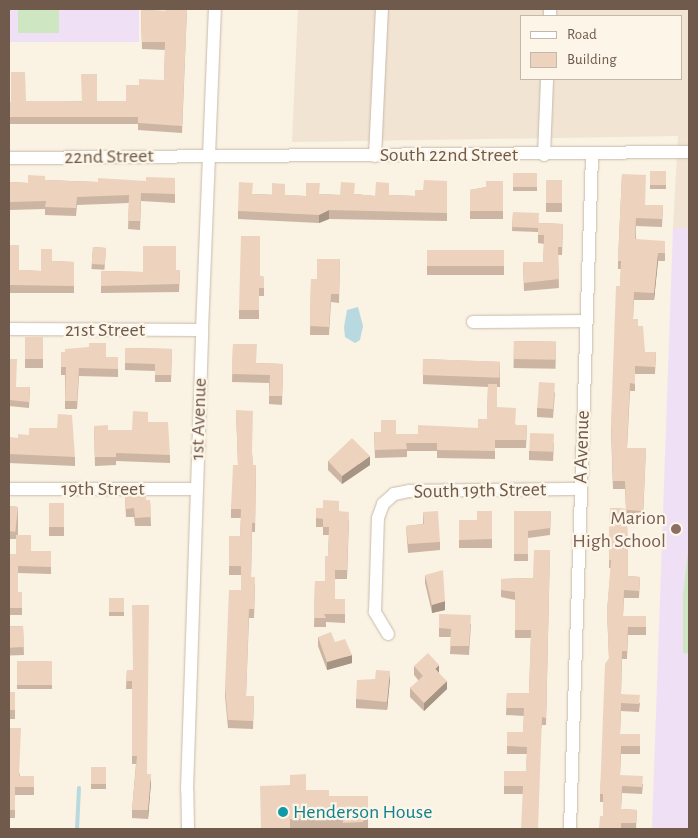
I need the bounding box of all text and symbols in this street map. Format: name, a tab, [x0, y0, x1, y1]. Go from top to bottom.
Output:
legend	[520, 15, 683, 80]
text: Road	[567, 27, 597, 42]
text: Building	[567, 52, 617, 67]
street label: South 22nd Street	[380, 143, 518, 167]
street label: 22nd Street	[64, 144, 154, 170]
street label: 21st Street	[65, 318, 145, 342]
street label: 1st Avenue	[186, 377, 212, 461]
street label: A Avenue	[569, 410, 595, 484]
street label: 19th Street	[61, 477, 145, 501]
street label: South 19th Street	[414, 478, 546, 504]
place label: Marion High School	[572, 506, 666, 553]
marker: Marion High School	[670, 523, 682, 535]
place label: Henderson House	[293, 800, 432, 824]
marker: Henderson House	[277, 806, 289, 818]

